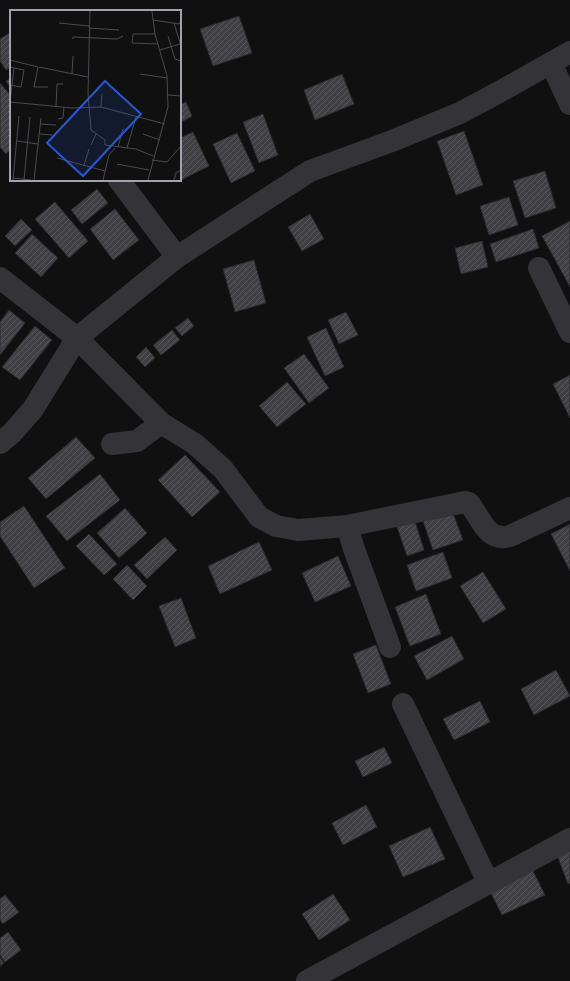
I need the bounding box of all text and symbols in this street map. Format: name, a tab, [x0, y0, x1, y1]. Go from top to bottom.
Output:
inset map	[10, 10, 181, 181]

